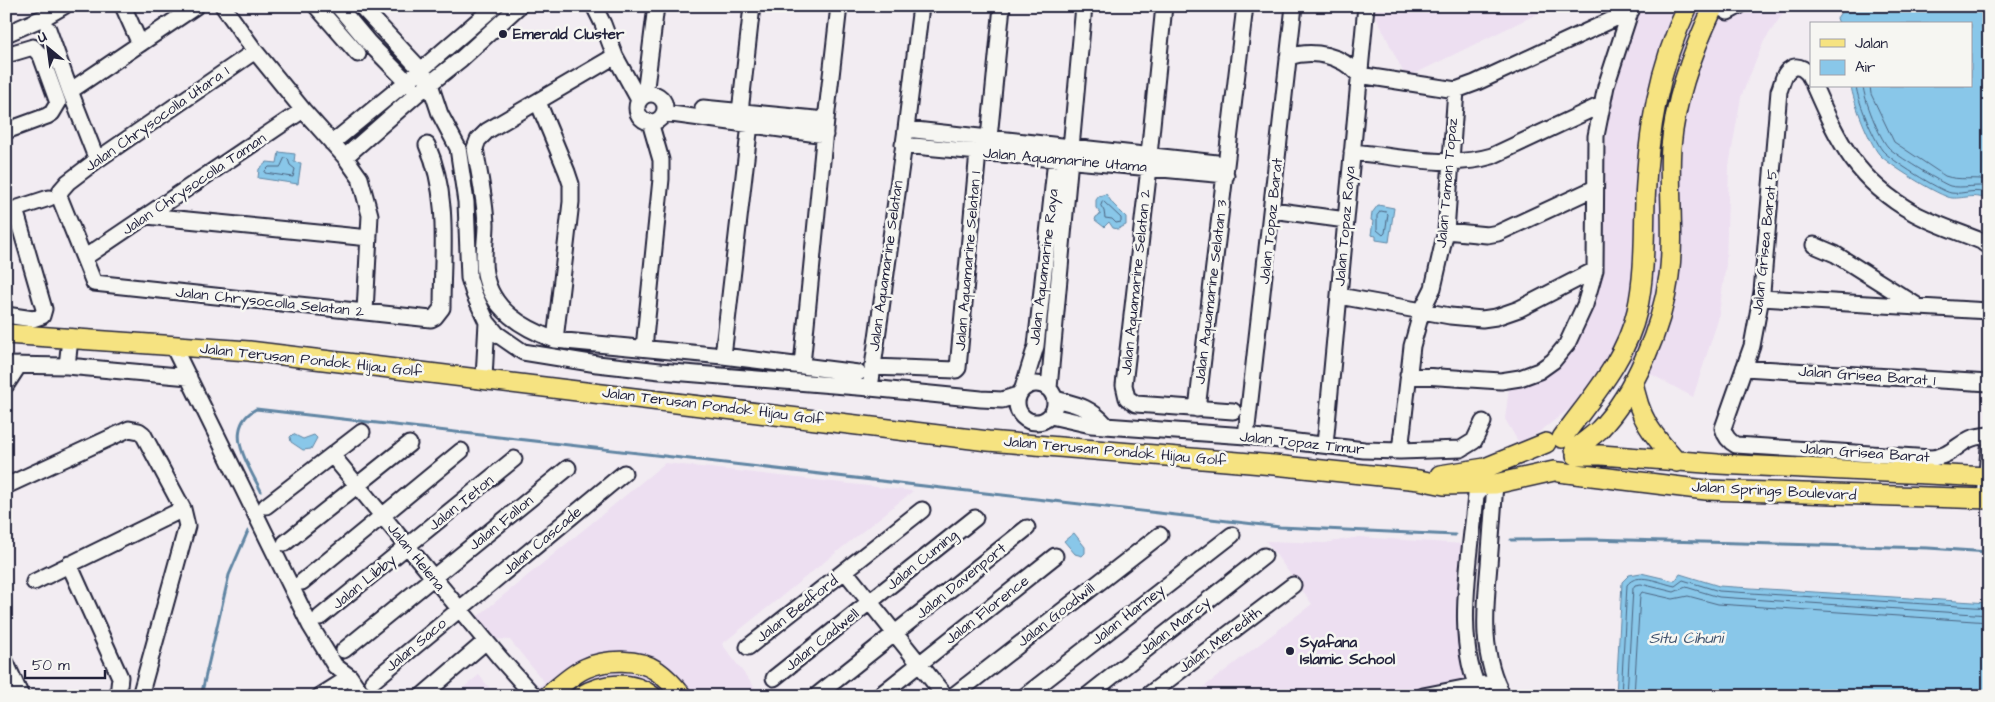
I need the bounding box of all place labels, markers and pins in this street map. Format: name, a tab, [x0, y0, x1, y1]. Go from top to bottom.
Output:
place label: Emerald Cluster	[513, 24, 625, 45]
marker: Emerald Cluster	[497, 28, 509, 40]
place label: Syafana Islamic School	[1299, 632, 1396, 670]
marker: Syafana Islamic School	[1284, 645, 1296, 657]

